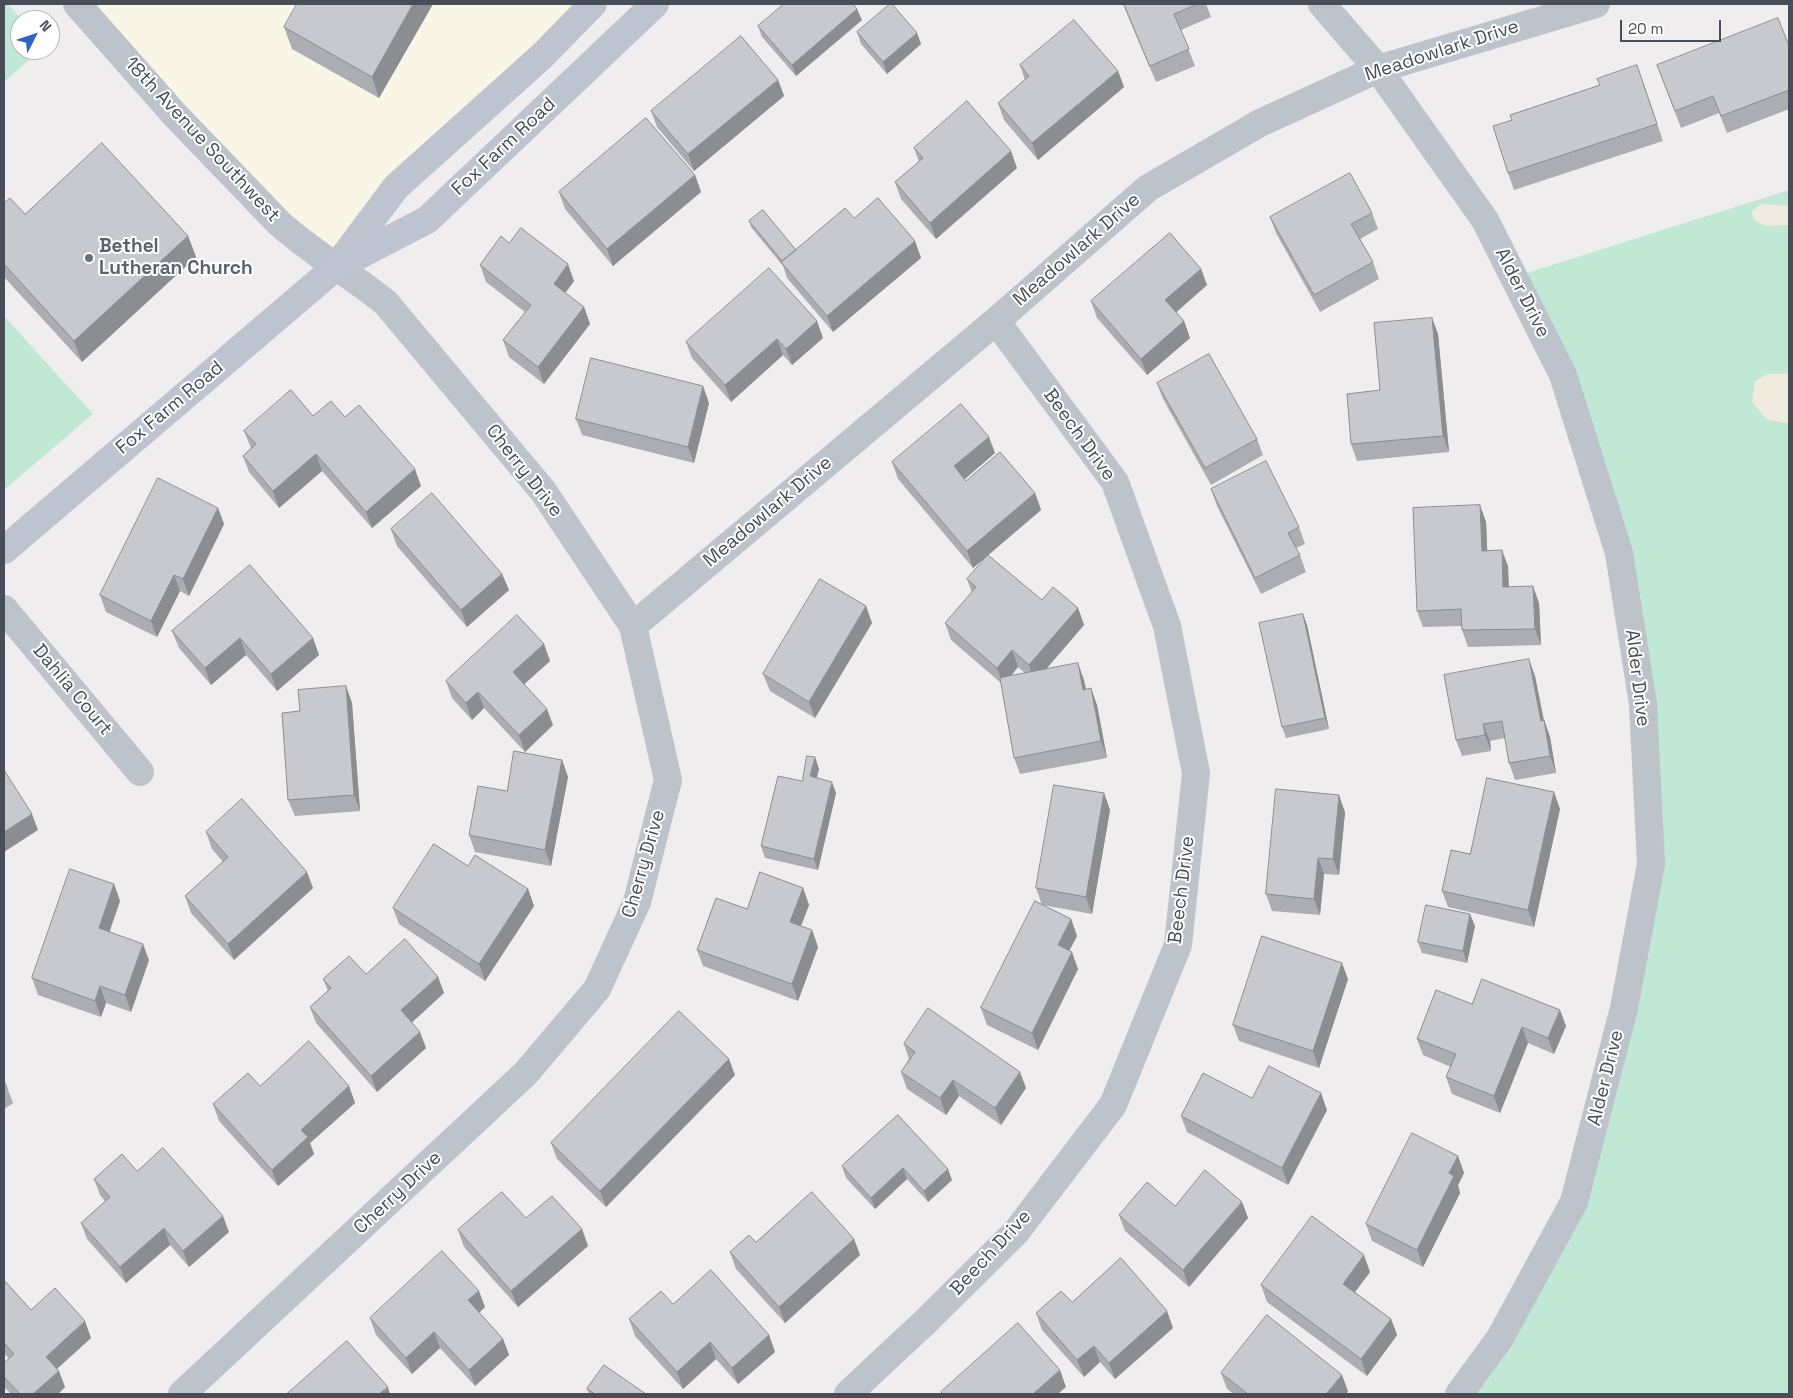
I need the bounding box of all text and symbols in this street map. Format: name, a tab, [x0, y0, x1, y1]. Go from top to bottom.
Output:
north arrow	[10, 10, 60, 60]
scale bar	[1623, 10, 1724, 42]
street label: Meadowlark Drive	[1362, 15, 1522, 87]
text: N	[36, 16, 55, 35]
text: 20 m	[1628, 19, 1663, 38]
street label: 18th Avenue Southwest	[120, 53, 284, 227]
street label: Fox Farm Road	[447, 93, 561, 201]
street label: Meadowlark Drive	[1009, 189, 1145, 311]
place label: Bethel Lutheran Church	[99, 236, 253, 280]
street label: Alder Drive	[1490, 244, 1554, 342]
marker: Bethel Lutheran Church	[83, 252, 95, 264]
street label: Fox Farm Road	[112, 356, 228, 460]
street label: Beech Drive	[1038, 384, 1120, 486]
street label: Cherry Drive	[481, 420, 567, 522]
street label: Meadowlark Drive	[699, 452, 837, 572]
street label: Alder Drive	[1620, 628, 1654, 728]
street label: Dahlia Court	[27, 640, 117, 740]
street label: Cherry Drive	[618, 807, 670, 921]
street label: Beech Drive	[1164, 835, 1200, 945]
street label: Alder Drive	[1583, 1028, 1629, 1128]
street label: Cherry Drive	[349, 1147, 447, 1239]
street label: Beech Drive	[946, 1206, 1036, 1300]

